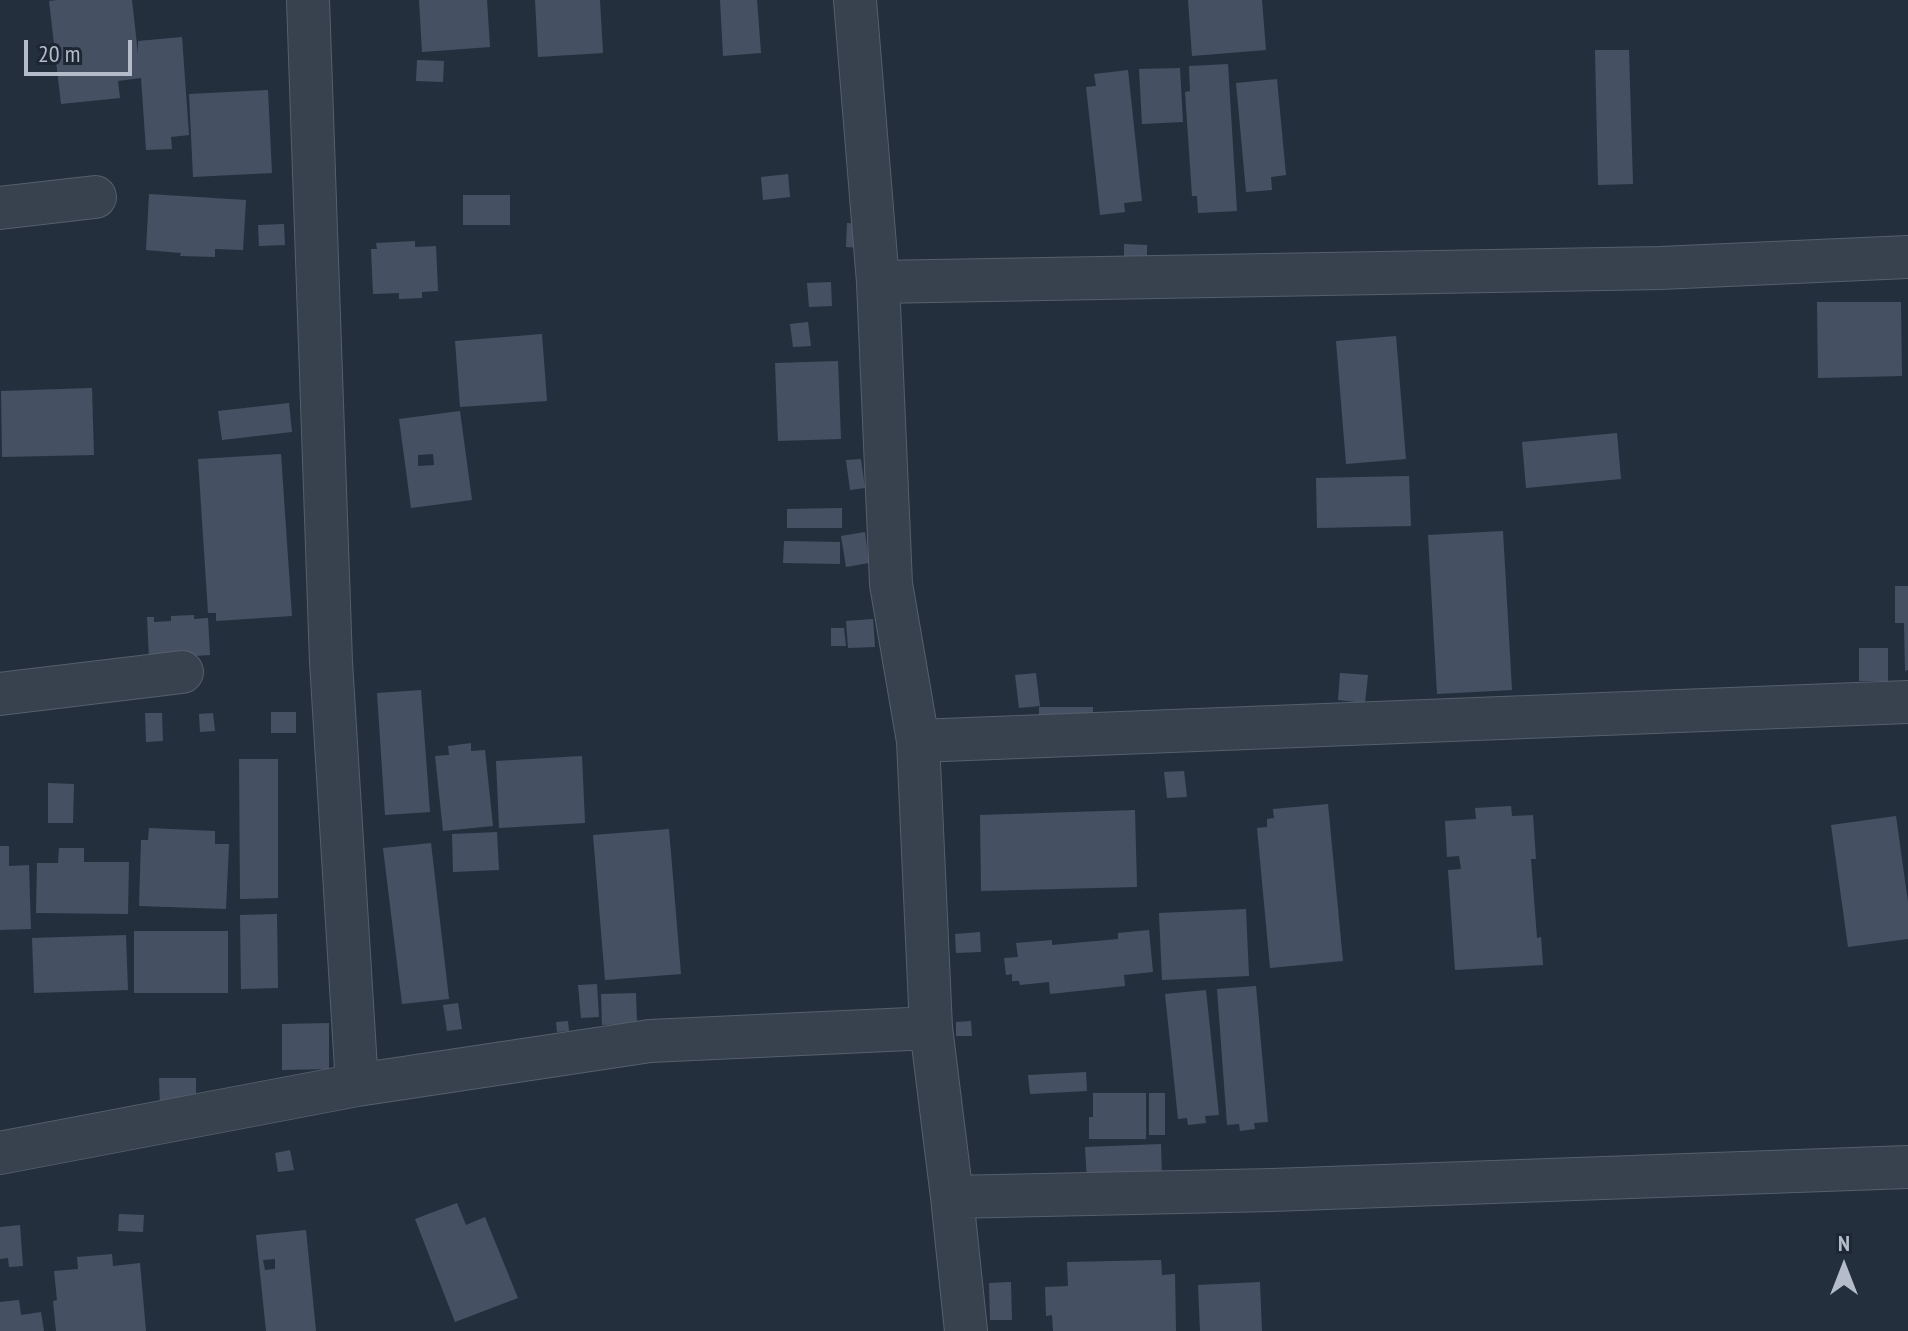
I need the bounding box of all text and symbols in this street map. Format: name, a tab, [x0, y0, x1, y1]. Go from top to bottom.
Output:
scale bar	[28, 24, 136, 74]
text: 20 m	[38, 38, 80, 69]
north arrow	[1804, 1227, 1884, 1307]
text: N	[1838, 1229, 1850, 1257]

